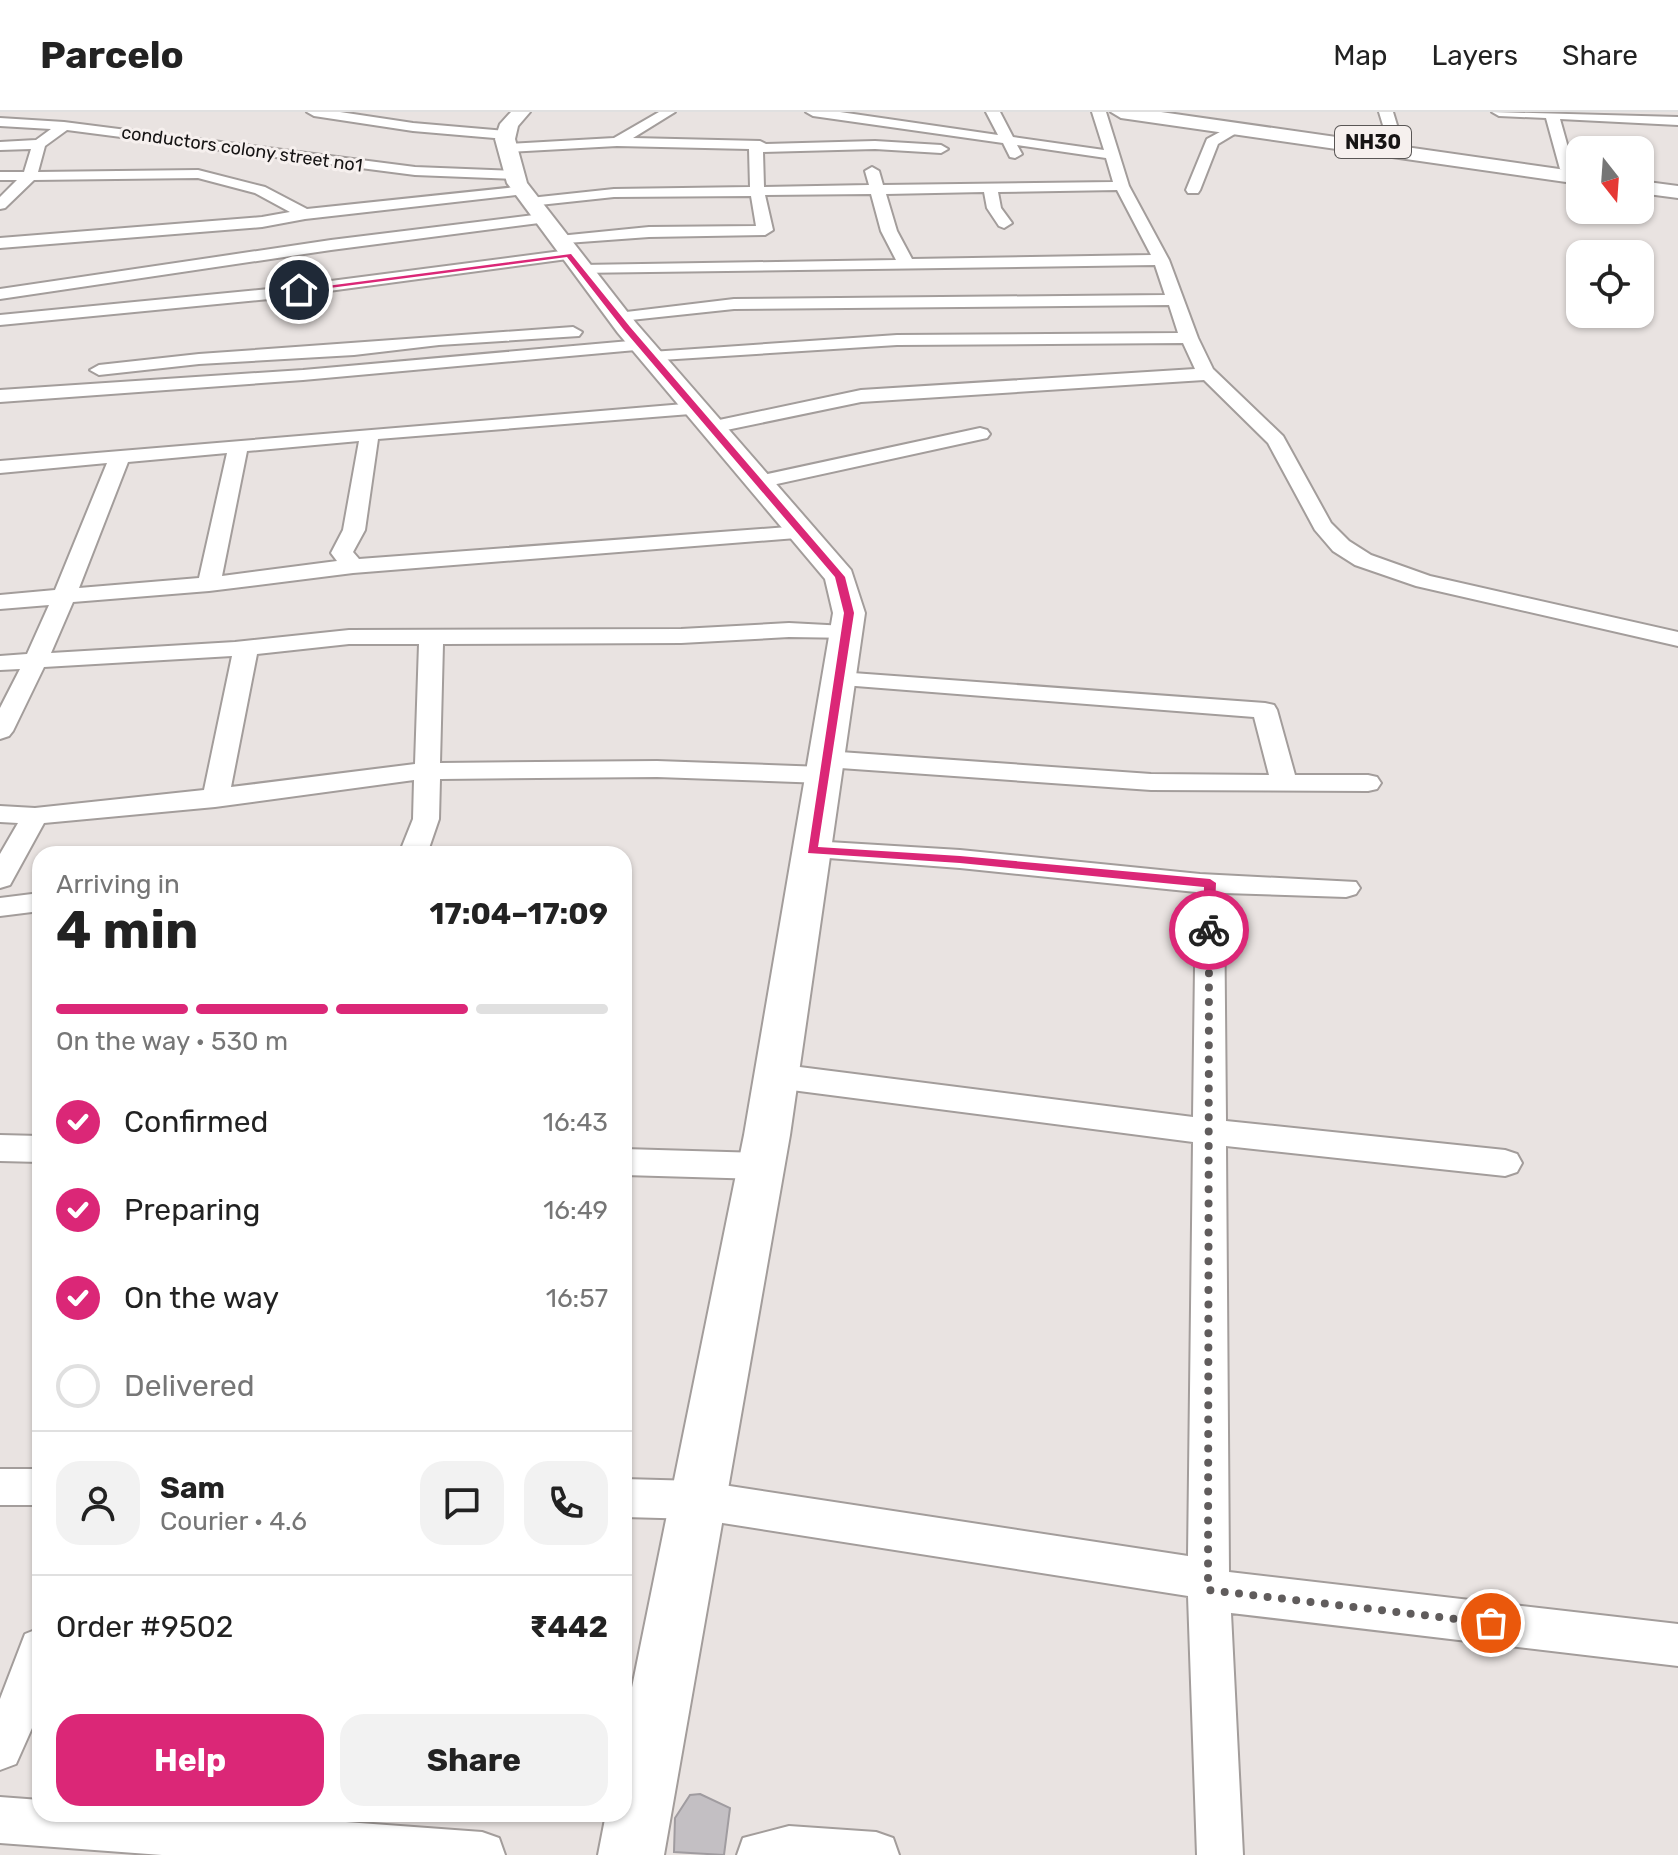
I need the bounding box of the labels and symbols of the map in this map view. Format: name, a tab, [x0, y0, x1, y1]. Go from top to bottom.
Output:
street label: conductors colony street no1	[120, 121, 364, 177]
road number: NH30	[1335, 126, 1411, 158]
north arrow	[1566, 136, 1654, 224]
pin	[265, 256, 333, 324]
courier	[1169, 890, 1249, 970]
pin	[1457, 1589, 1525, 1657]

